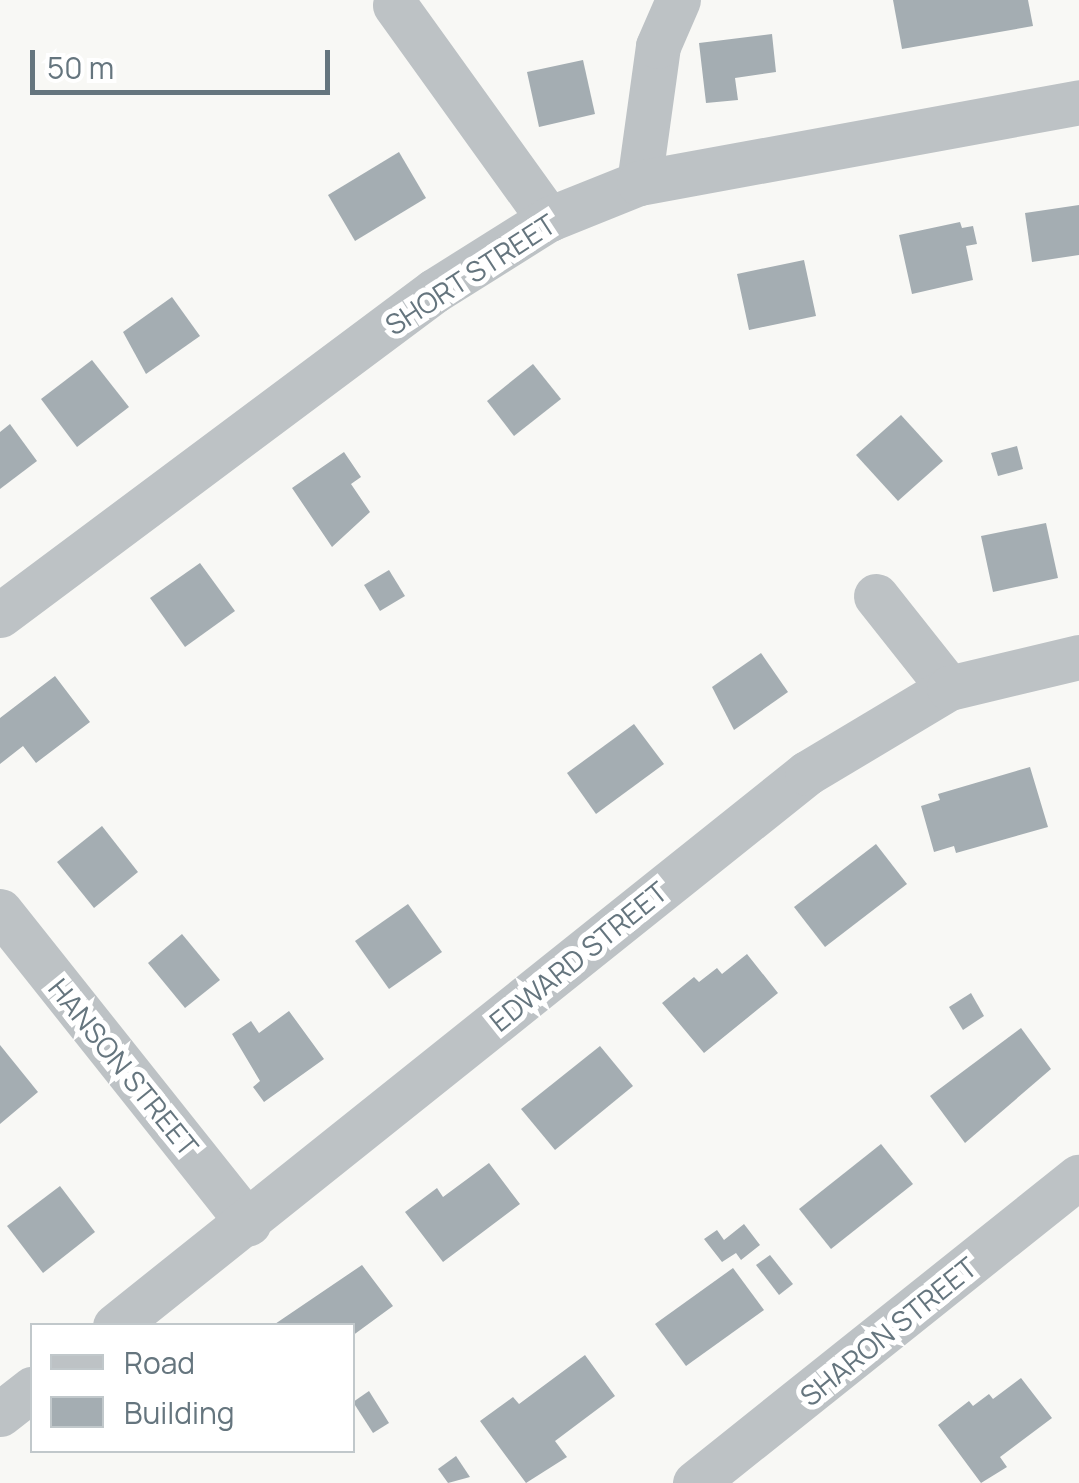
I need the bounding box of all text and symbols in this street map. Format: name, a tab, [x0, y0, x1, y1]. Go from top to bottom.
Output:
scale bar	[35, 30, 335, 92]
text: 50 m	[47, 47, 114, 88]
street label: SHORT STREET	[378, 206, 562, 342]
street label: EDWARD STREET	[483, 874, 673, 1038]
street label: HANSON STREET	[42, 971, 206, 1163]
street label: SHARON STREET	[793, 1250, 983, 1412]
legend	[30, 1323, 355, 1453]
text: Road	[124, 1342, 195, 1383]
text: Building	[124, 1392, 235, 1433]

